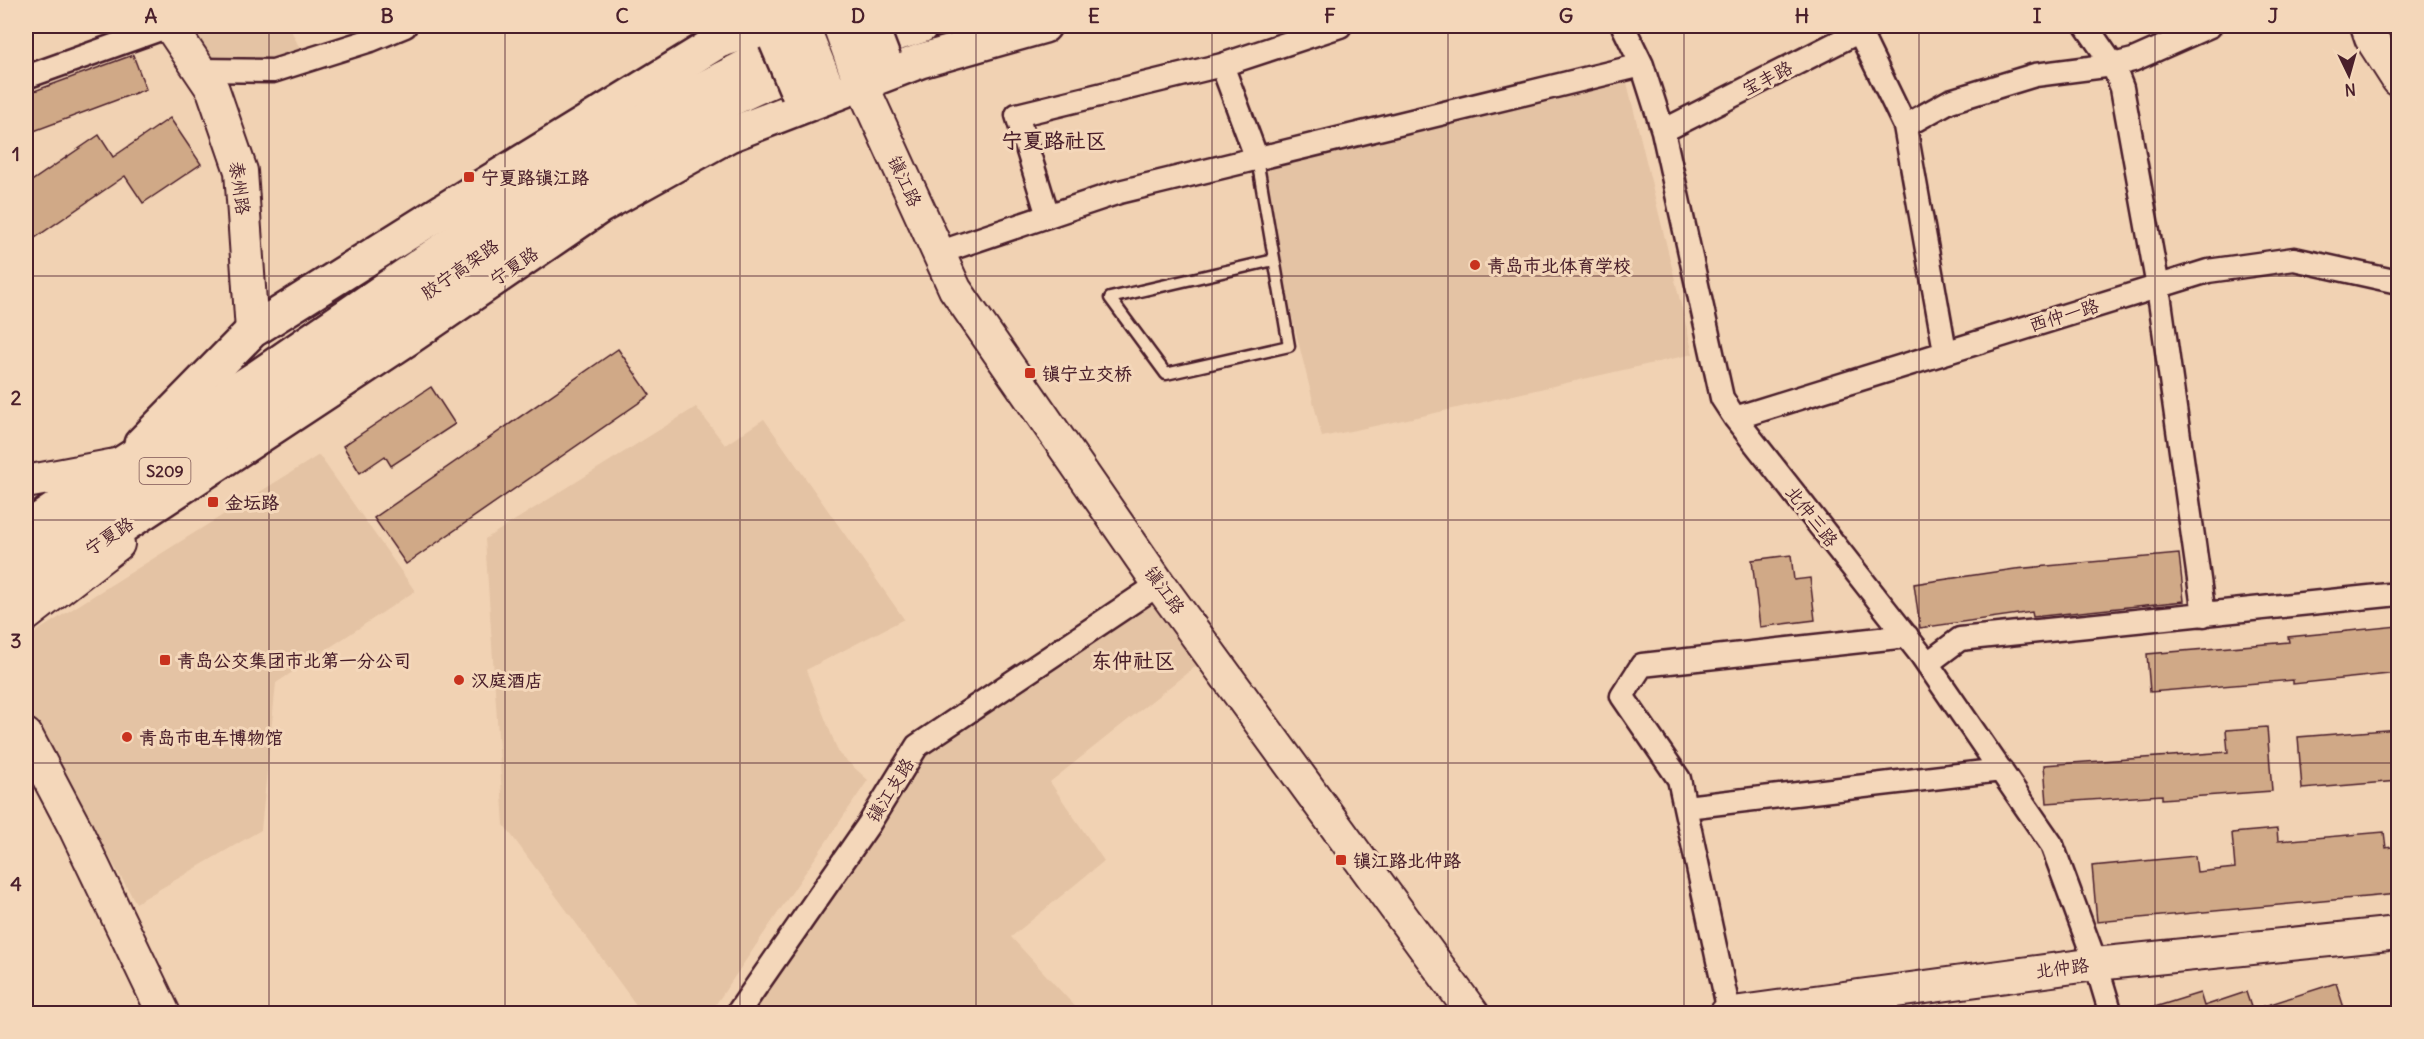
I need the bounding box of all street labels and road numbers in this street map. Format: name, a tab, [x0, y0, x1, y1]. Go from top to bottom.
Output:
street label: 宝丰路	[1738, 55, 1796, 101]
street label: 镇江路	[883, 152, 927, 210]
street label: 泰州路	[225, 160, 255, 216]
street label: 胶宁高架路	[417, 234, 503, 304]
street label: 宁夏路	[485, 241, 543, 291]
street label: 西仲一路	[2026, 293, 2102, 337]
road number: S209	[140, 458, 190, 484]
street label: 北仲三路	[1781, 481, 1843, 551]
street label: 宁夏路	[80, 512, 138, 560]
street label: 镇江路	[1140, 561, 1190, 619]
street label: 镇江支路	[861, 753, 919, 827]
street label: 北仲路	[2034, 953, 2090, 983]

